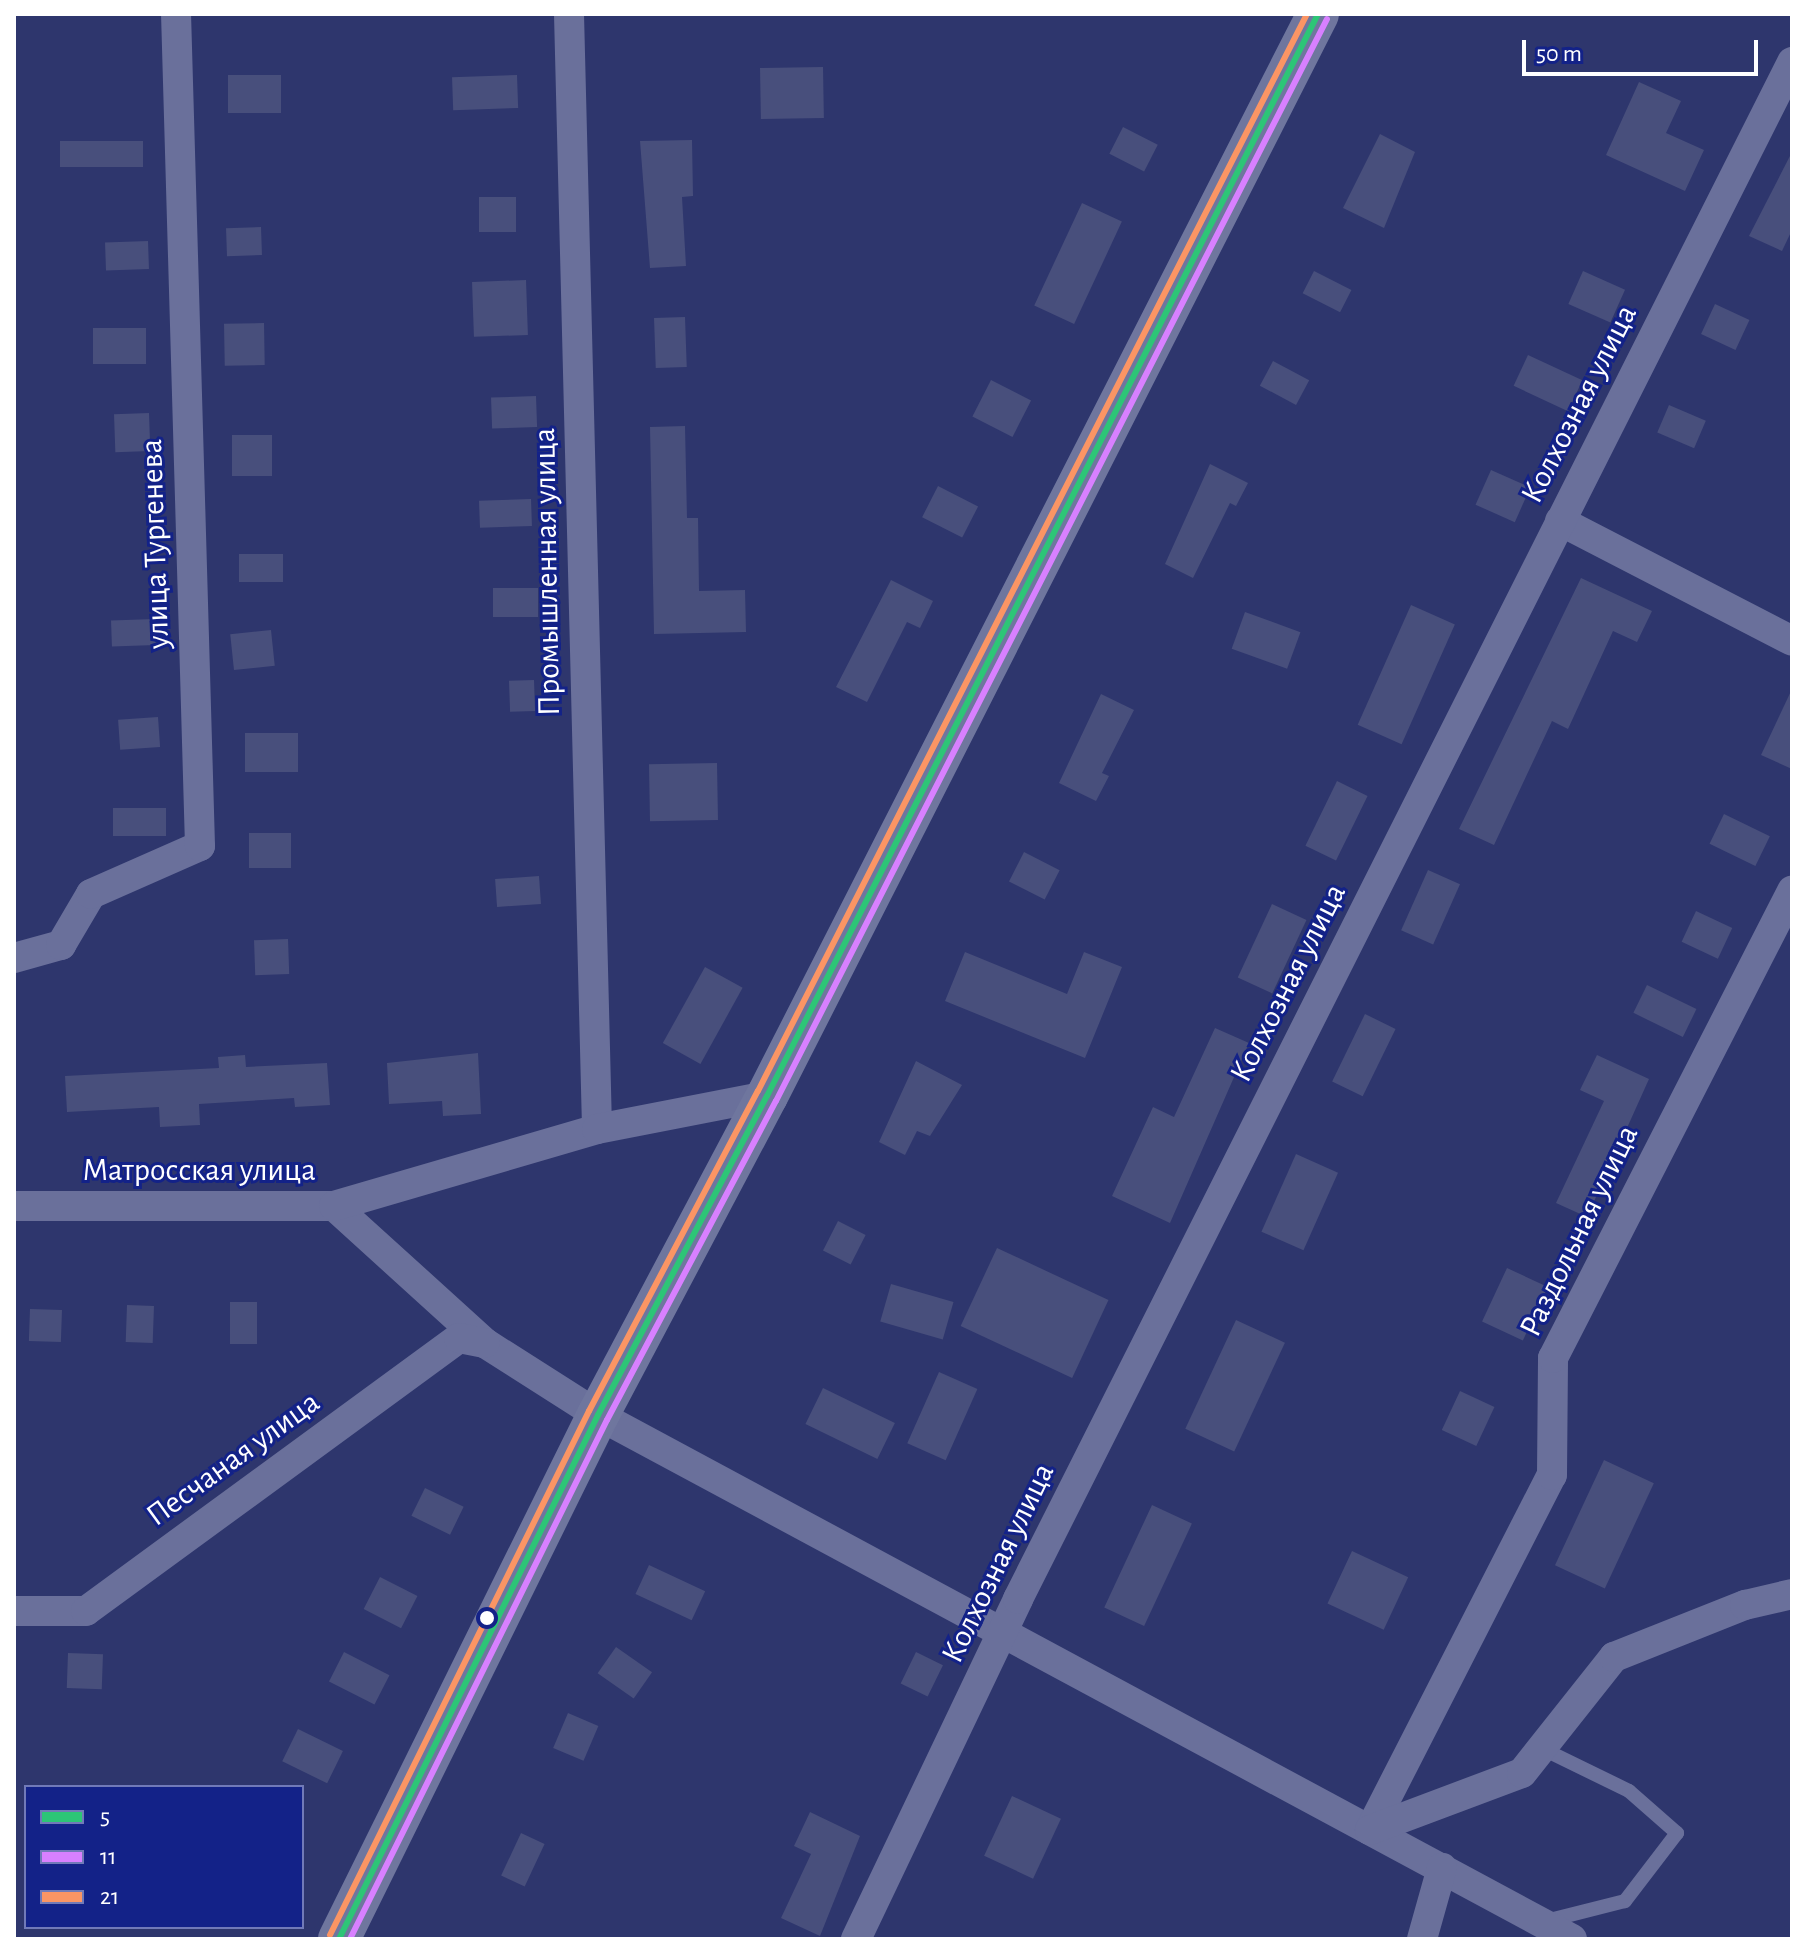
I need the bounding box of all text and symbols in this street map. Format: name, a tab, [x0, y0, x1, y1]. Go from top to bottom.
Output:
scale bar	[1526, 24, 1762, 74]
text: 50 m	[1536, 42, 1582, 66]
street label: Колхозная улица	[1513, 298, 1645, 510]
street label: Промышленная улица	[525, 427, 569, 717]
street label: улица Тургенева	[132, 438, 178, 650]
street label: Колхозная улица	[1222, 877, 1354, 1089]
street label: Раздольная улица	[1511, 1119, 1647, 1343]
street label: Матросская улица	[82, 1151, 316, 1189]
street label: Песчаная улица	[139, 1383, 327, 1535]
street label: Колхозная улица	[933, 1457, 1063, 1669]
unlabelled marker	[479, 1610, 495, 1626]
legend	[24, 1785, 304, 1929]
text: 5	[100, 1805, 110, 1829]
text: 11	[100, 1845, 117, 1869]
text: 21	[100, 1885, 119, 1909]

